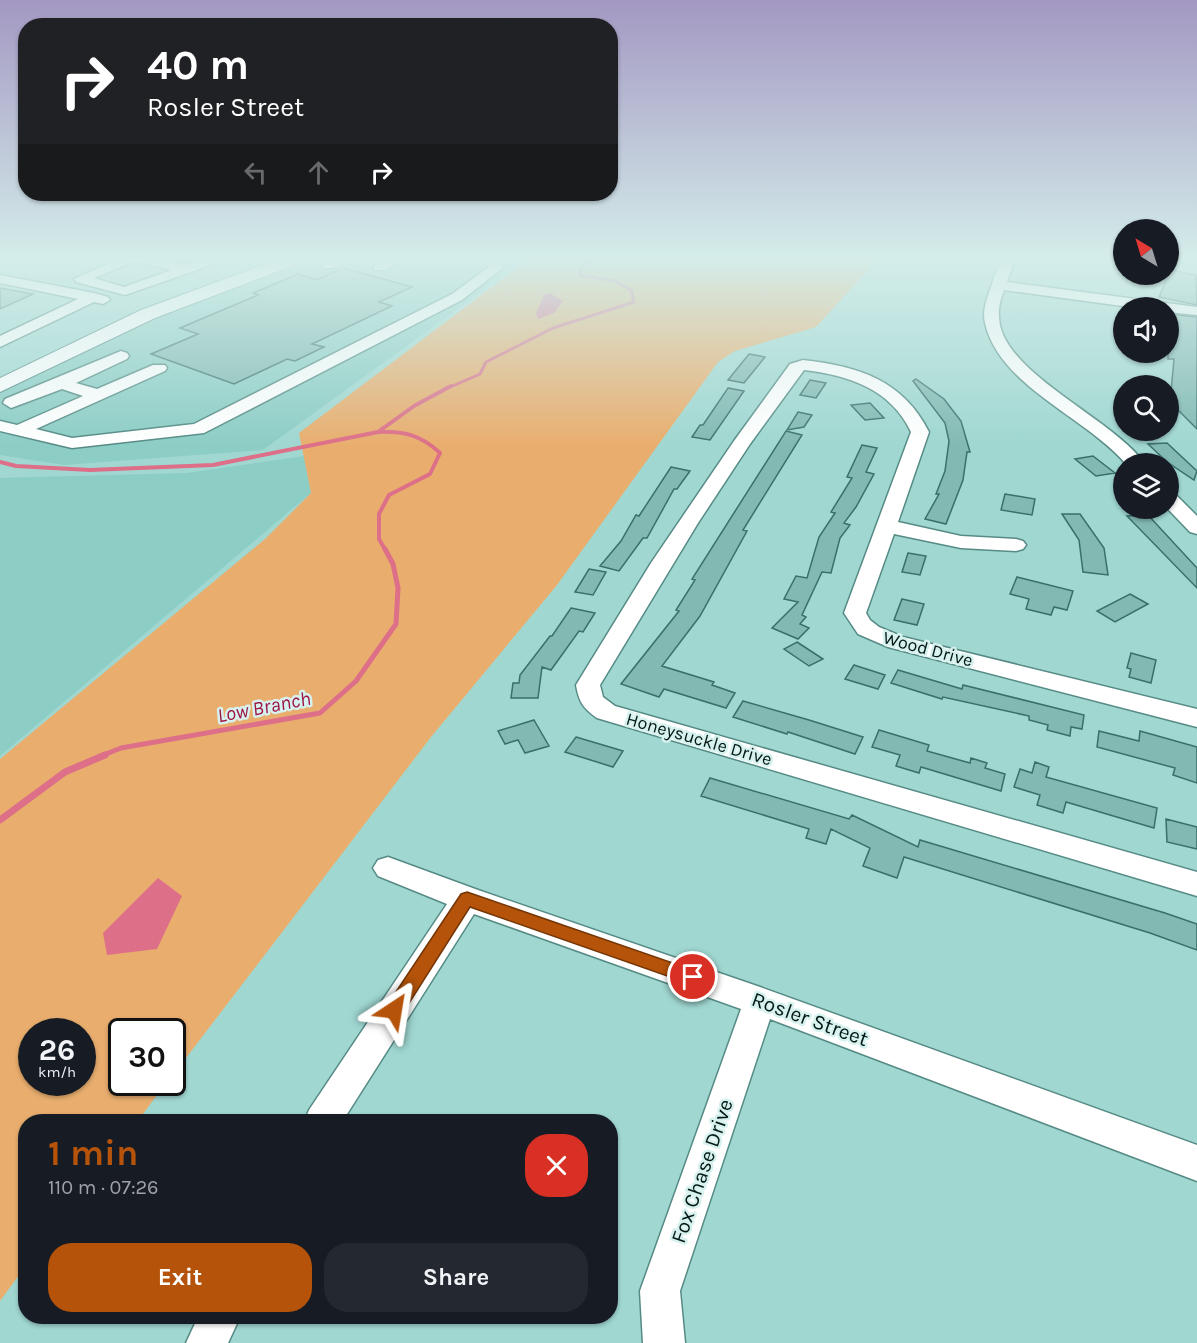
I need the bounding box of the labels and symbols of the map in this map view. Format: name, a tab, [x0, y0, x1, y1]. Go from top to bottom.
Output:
north arrow	[1113, 219, 1179, 285]
street label: Wood Drive	[881, 626, 975, 672]
water label: Low Branch	[215, 687, 313, 727]
street label: Honeysuckle Drive	[624, 708, 774, 770]
pin	[667, 951, 718, 1002]
position arrow	[362, 978, 426, 1042]
street label: Rosler Street	[748, 987, 872, 1051]
speed limit sign: 30	[108, 1018, 186, 1096]
street label: Fox Chase Drive	[666, 1096, 738, 1246]

